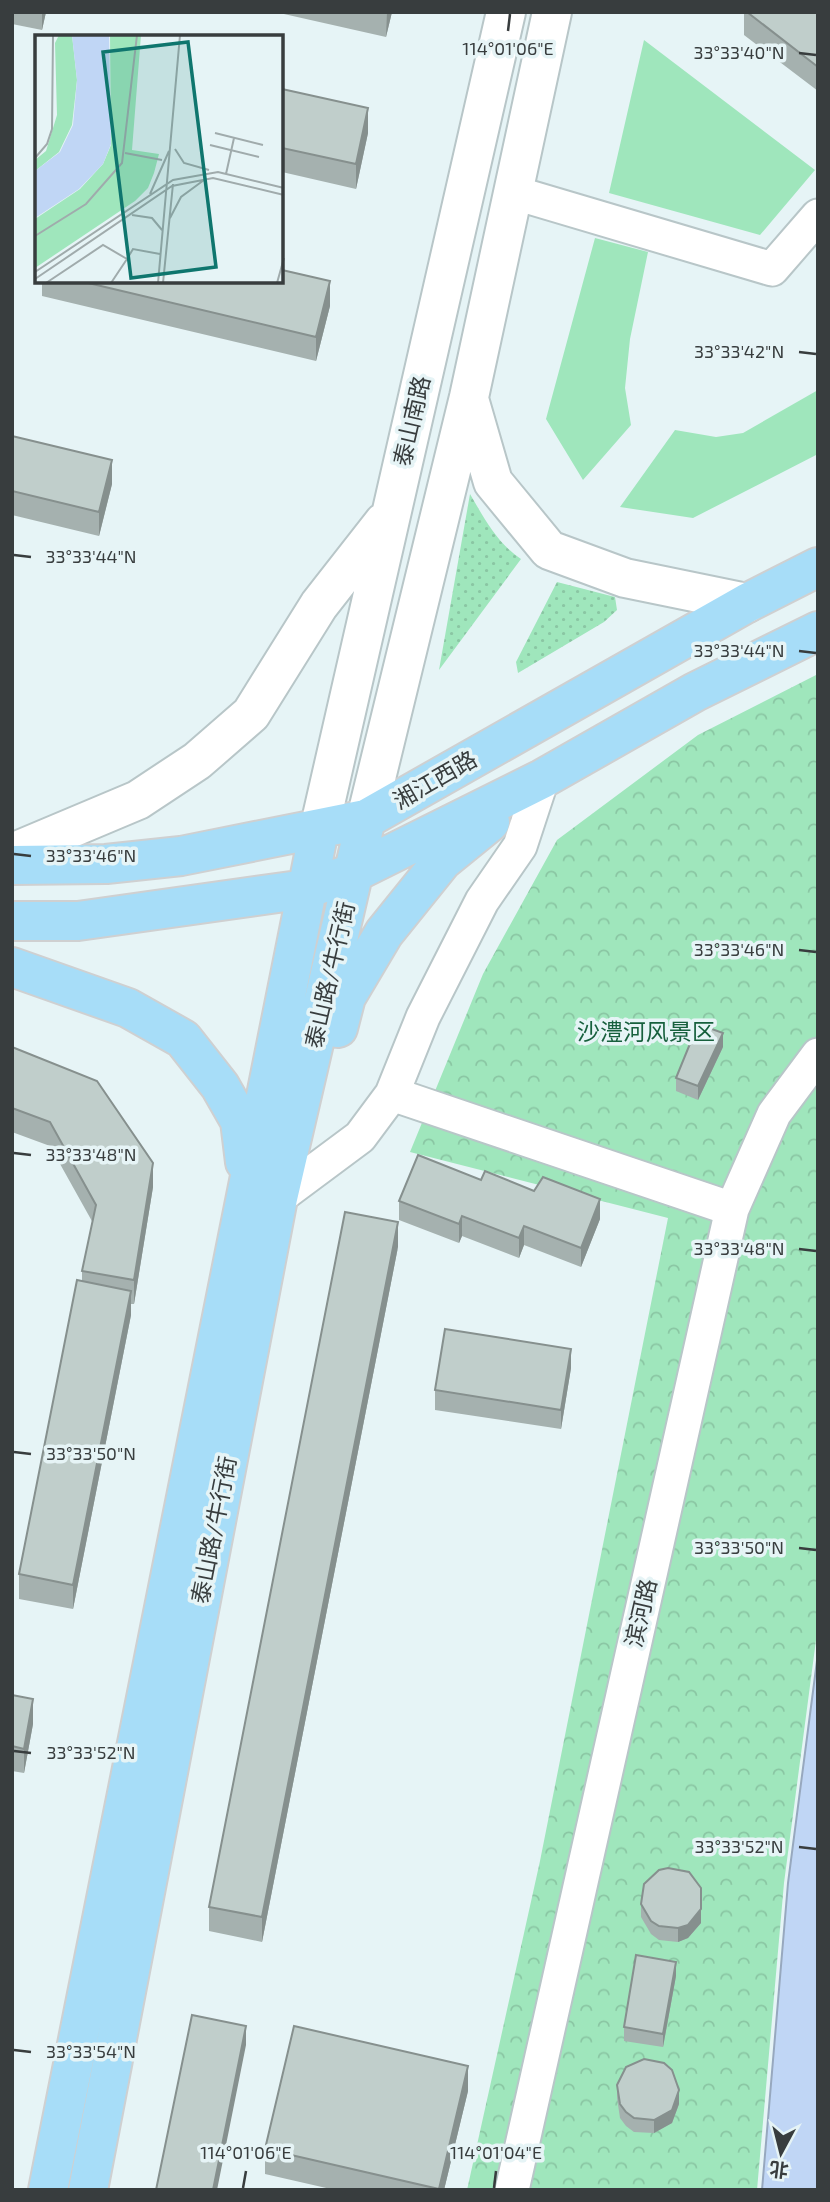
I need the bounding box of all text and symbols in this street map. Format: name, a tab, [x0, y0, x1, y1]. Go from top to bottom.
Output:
inset map	[35, 35, 284, 284]
text: 114°01'06"E	[462, 37, 554, 59]
text: 33°33'40"N	[694, 41, 784, 63]
text: 33°33'42"N	[694, 340, 784, 362]
street label: 泰山南路	[387, 373, 435, 469]
text: 33°33'44"N	[45, 545, 137, 567]
text: 33°33'44"N	[693, 639, 785, 661]
street label: 湘江西路	[388, 744, 481, 814]
text: 33°33'46"N	[46, 844, 136, 866]
street label: 泰山路/牛行街	[299, 899, 360, 1051]
text: 33°33'46"N	[694, 938, 784, 960]
park label: 沙澧河风景区	[577, 1017, 715, 1045]
text: 33°33'48"N	[45, 1143, 137, 1165]
text: 33°33'48"N	[693, 1237, 785, 1259]
text: 33°33'50"N	[46, 1442, 136, 1464]
street label: 泰山路/牛行街	[185, 1454, 241, 1606]
text: 33°33'50"N	[694, 1536, 784, 1558]
street label: 滨河路	[619, 1576, 661, 1650]
text: 33°33'52"N	[46, 1741, 136, 1763]
text: 33°33'52"N	[694, 1835, 784, 1857]
text: 33°33'54"N	[46, 2040, 136, 2062]
north arrow	[746, 2118, 816, 2188]
text: 114°01'06"E	[200, 2141, 292, 2163]
text: 114°01'04"E	[450, 2141, 542, 2163]
text: 北	[768, 2158, 790, 2183]

